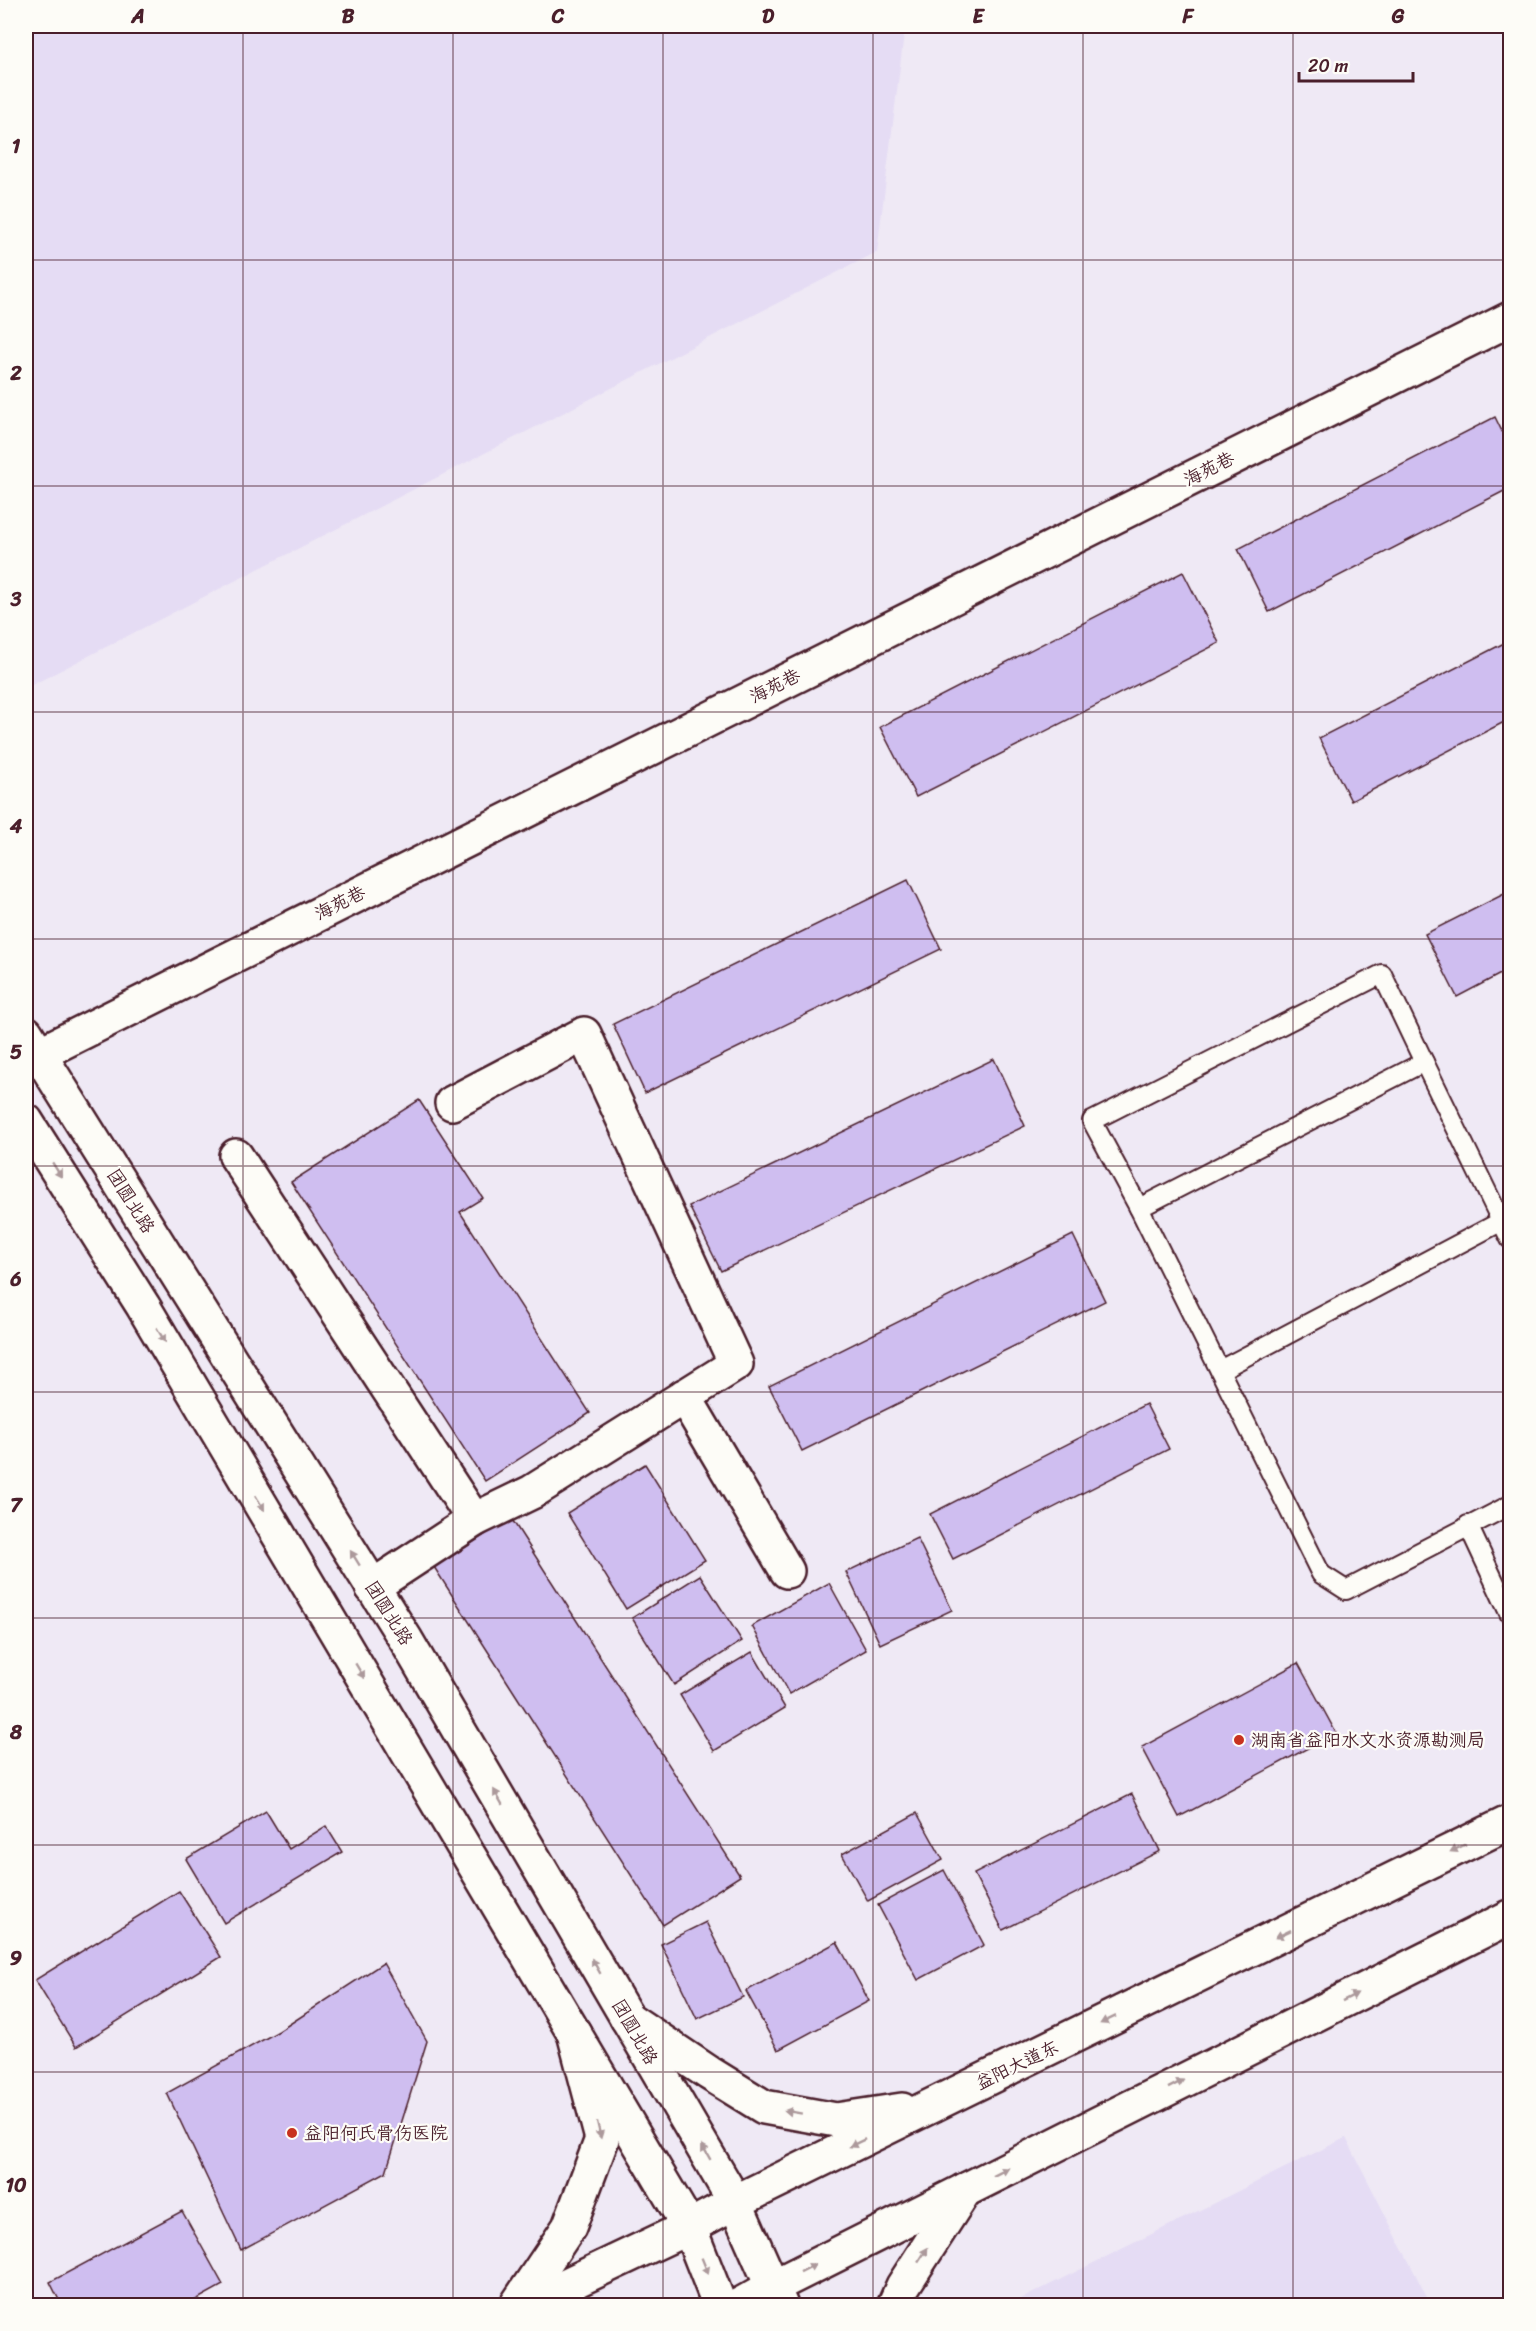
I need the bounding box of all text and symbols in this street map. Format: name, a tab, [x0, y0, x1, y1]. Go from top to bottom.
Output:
text: A	[130, 0, 145, 34]
text: B	[342, 0, 355, 34]
text: C	[551, 0, 565, 34]
text: D	[762, 0, 775, 34]
text: E	[972, 0, 985, 34]
text: F	[1182, 0, 1195, 34]
text: G	[1391, 0, 1405, 34]
scale bar	[1299, 45, 1413, 83]
text: 20 m	[1308, 50, 1348, 82]
text: 1	[12, 129, 21, 164]
text: 2	[9, 356, 22, 391]
street label: 海苑巷	[1178, 442, 1240, 496]
text: 3	[10, 582, 22, 617]
street label: 海苑巷	[744, 659, 806, 713]
text: 4	[9, 809, 23, 844]
street label: 海苑巷	[309, 876, 371, 930]
text: 5	[10, 1035, 22, 1070]
one-way arrow	[51, 1162, 62, 1178]
street label: 团圆北路	[98, 1162, 164, 1240]
text: 6	[9, 1262, 22, 1297]
one-way arrow	[155, 1327, 166, 1343]
text: 7	[10, 1488, 23, 1523]
one-way arrow	[255, 1495, 266, 1511]
one-way arrow	[349, 1550, 360, 1566]
street label: 团圆北路	[356, 1574, 422, 1652]
one-way arrow	[354, 1663, 365, 1679]
text: 8	[9, 1715, 23, 1750]
place label: 湖南省益阳水文水资源勘测局	[1251, 1724, 1485, 1756]
marker: 湖南省益阳水文水资源勘测局	[1232, 1733, 1246, 1747]
one-way arrow	[493, 1788, 503, 1805]
one-way arrow	[1449, 1843, 1466, 1853]
one-way arrow	[1274, 1929, 1291, 1939]
text: 9	[10, 1941, 22, 1976]
one-way arrow	[591, 1958, 602, 1974]
one-way arrow	[1342, 1992, 1359, 2002]
street label: 团圆北路	[603, 1993, 667, 2071]
one-way arrow	[1099, 2015, 1116, 2024]
street label: 益阳大道东	[970, 2031, 1064, 2099]
one-way arrow	[1167, 2080, 1184, 2089]
one-way arrow	[783, 2108, 802, 2117]
place label: 益阳何氏骨伤医院	[304, 2117, 448, 2149]
one-way arrow	[595, 2121, 604, 2140]
marker: 益阳何氏骨伤医院	[285, 2126, 299, 2140]
one-way arrow	[849, 2138, 866, 2147]
one-way arrow	[700, 2144, 711, 2160]
one-way arrow	[993, 2167, 1010, 2176]
text: 10	[5, 2168, 27, 2203]
one-way arrow	[917, 2247, 928, 2263]
one-way arrow	[700, 2258, 710, 2276]
one-way arrow	[799, 2264, 817, 2274]

